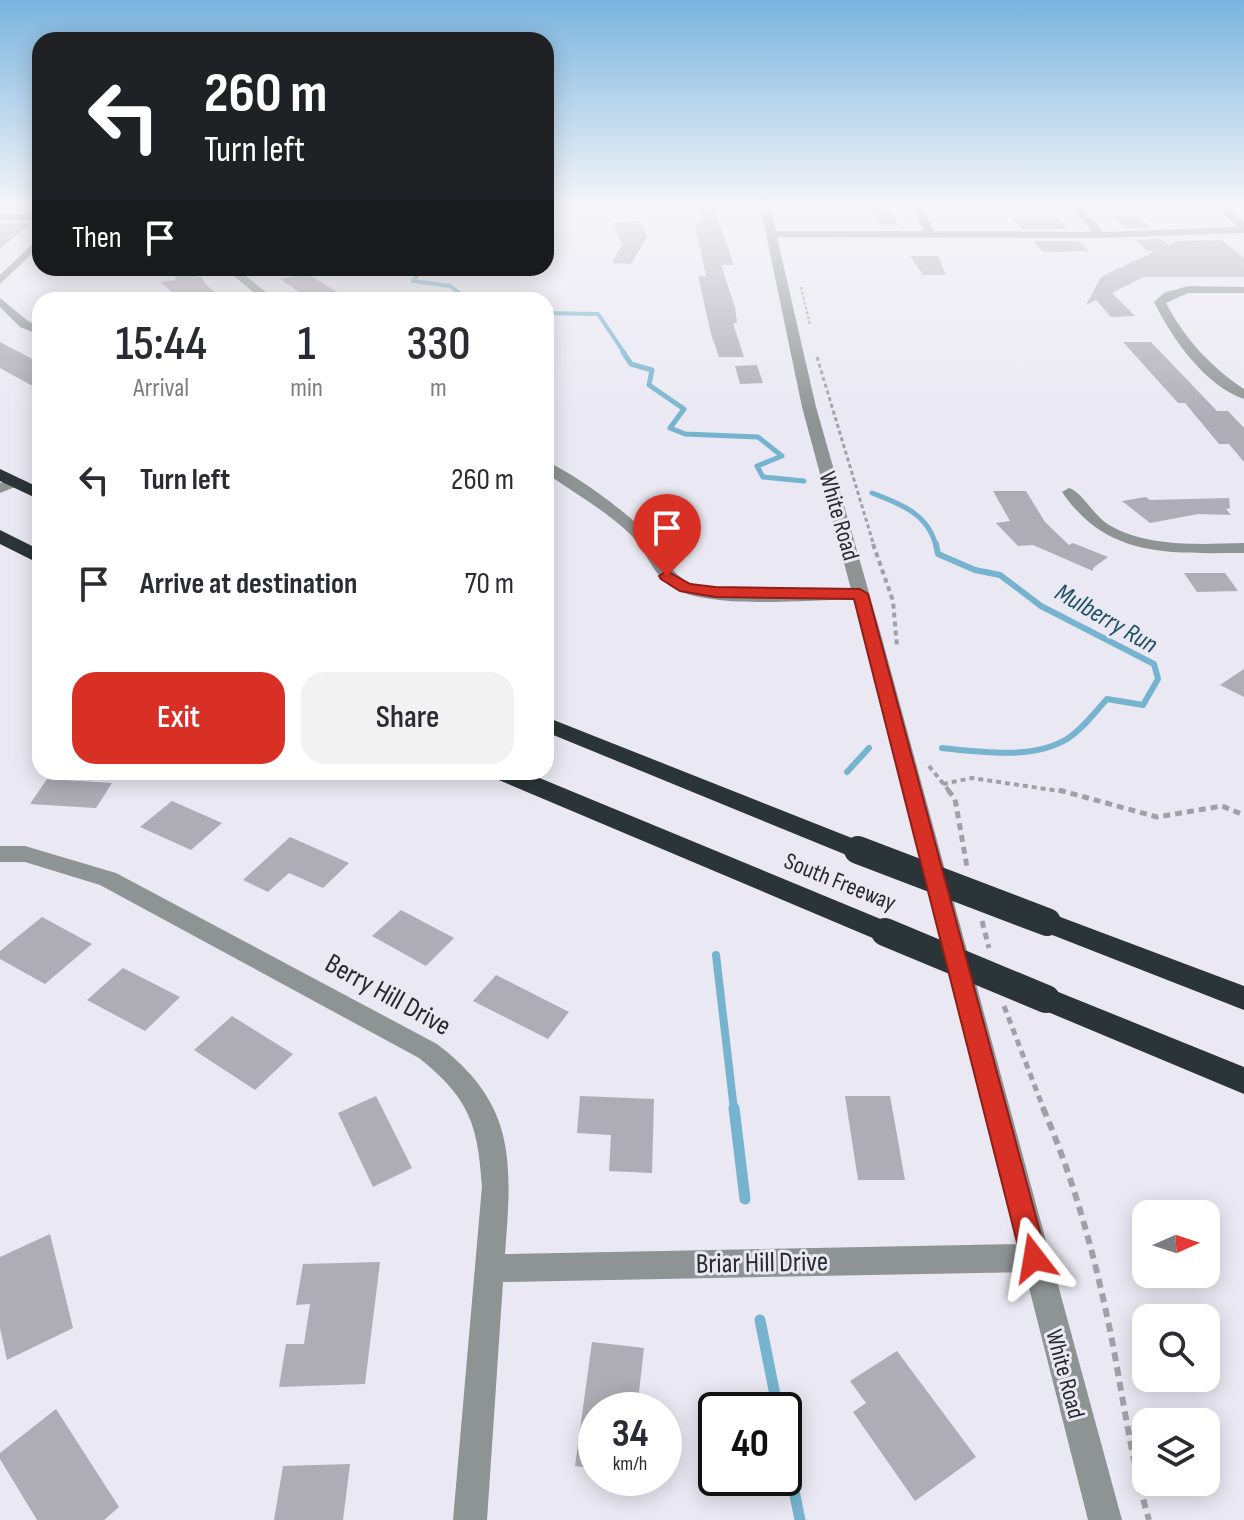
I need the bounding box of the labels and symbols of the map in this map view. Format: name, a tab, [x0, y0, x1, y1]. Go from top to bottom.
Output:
street label: White Road	[813, 468, 865, 564]
pin	[633, 494, 701, 576]
water label: Mulberry Run	[1049, 577, 1163, 661]
street label: South Freeway	[780, 846, 900, 918]
street label: Berry Hill Drive	[319, 947, 457, 1043]
north arrow	[1132, 1200, 1220, 1288]
position arrow	[992, 1216, 1076, 1300]
street label: Briar Hill Drive	[696, 1245, 828, 1281]
street label: White Road	[1039, 1326, 1091, 1422]
speed limit sign: 40	[698, 1392, 802, 1496]

